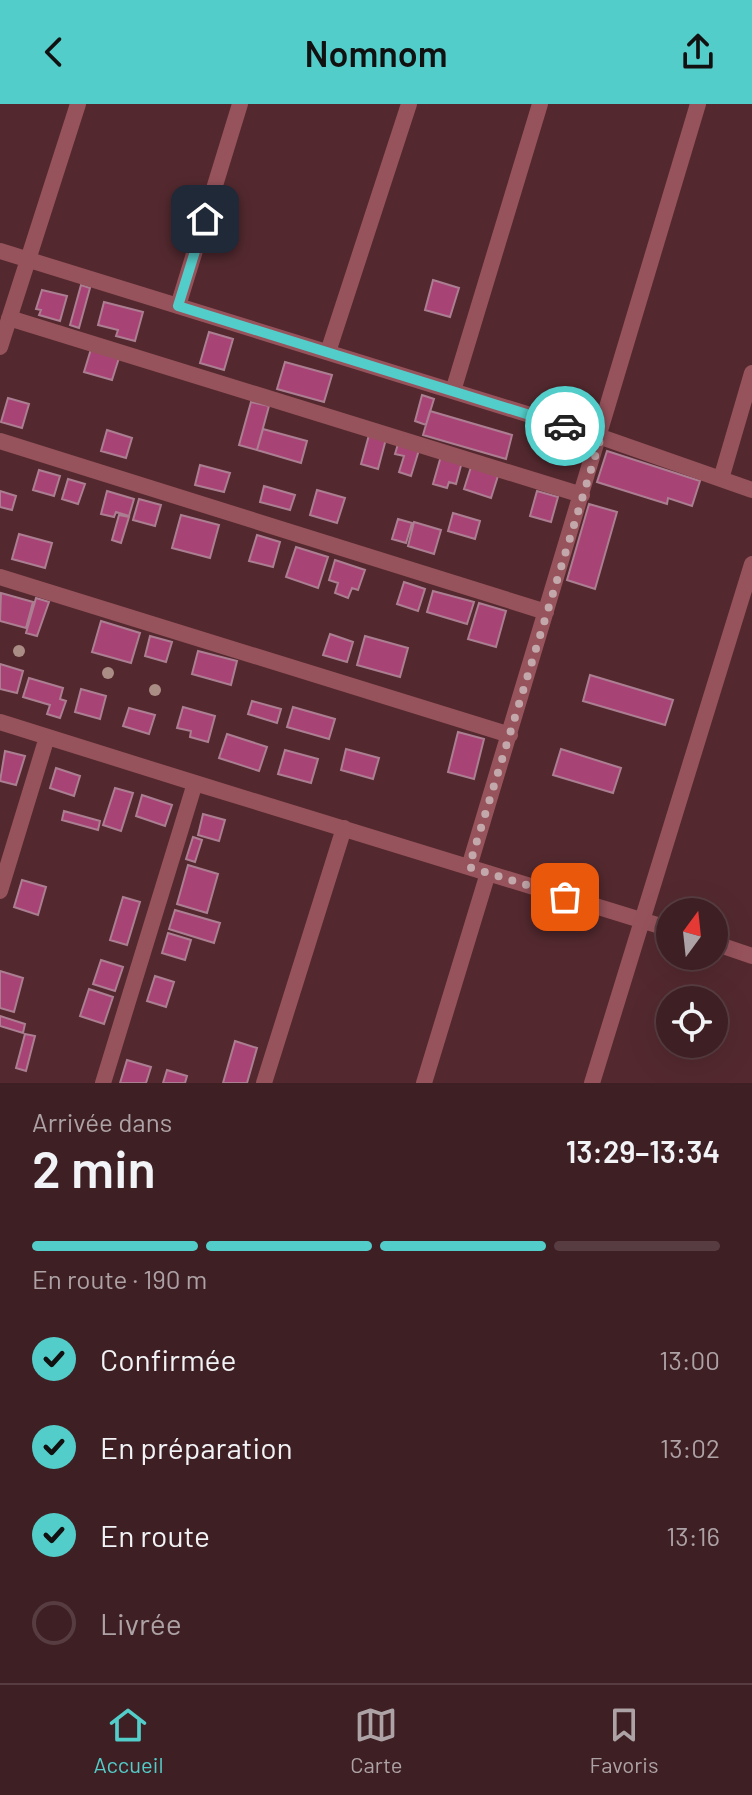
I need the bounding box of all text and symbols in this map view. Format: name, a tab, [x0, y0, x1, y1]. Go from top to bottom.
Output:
icon: back	[32, 30, 76, 74]
icon: share	[676, 30, 720, 74]
text: Nomnom	[304, 31, 448, 74]
pin	[171, 185, 239, 253]
icon: home	[183, 197, 227, 241]
courier	[525, 386, 605, 466]
icon: car	[543, 404, 587, 448]
pin	[531, 863, 599, 931]
icon: bag	[543, 875, 587, 919]
north arrow	[656, 898, 728, 970]
map controls	[656, 898, 728, 1058]
button: locate	[656, 986, 728, 1058]
text: Arrivée dans	[32, 1106, 172, 1137]
text: 13:29–13:34	[566, 1133, 720, 1169]
text: 2 min	[32, 1136, 156, 1198]
text: En route · 190 m	[32, 1263, 207, 1294]
icon: check	[32, 1337, 76, 1381]
text: Confirmée	[100, 1341, 237, 1377]
text: 13:00	[659, 1344, 720, 1375]
icon: check	[32, 1425, 76, 1469]
text: En préparation	[100, 1429, 293, 1465]
text: 13:02	[660, 1432, 720, 1463]
icon: check	[32, 1513, 76, 1557]
text: En route	[100, 1517, 210, 1553]
text: 13:16	[666, 1520, 720, 1551]
text: Livrée	[100, 1605, 182, 1641]
tab: Accueil	[93, 1703, 164, 1777]
tab: Carte	[350, 1703, 403, 1777]
tab: Favoris	[589, 1703, 659, 1777]

